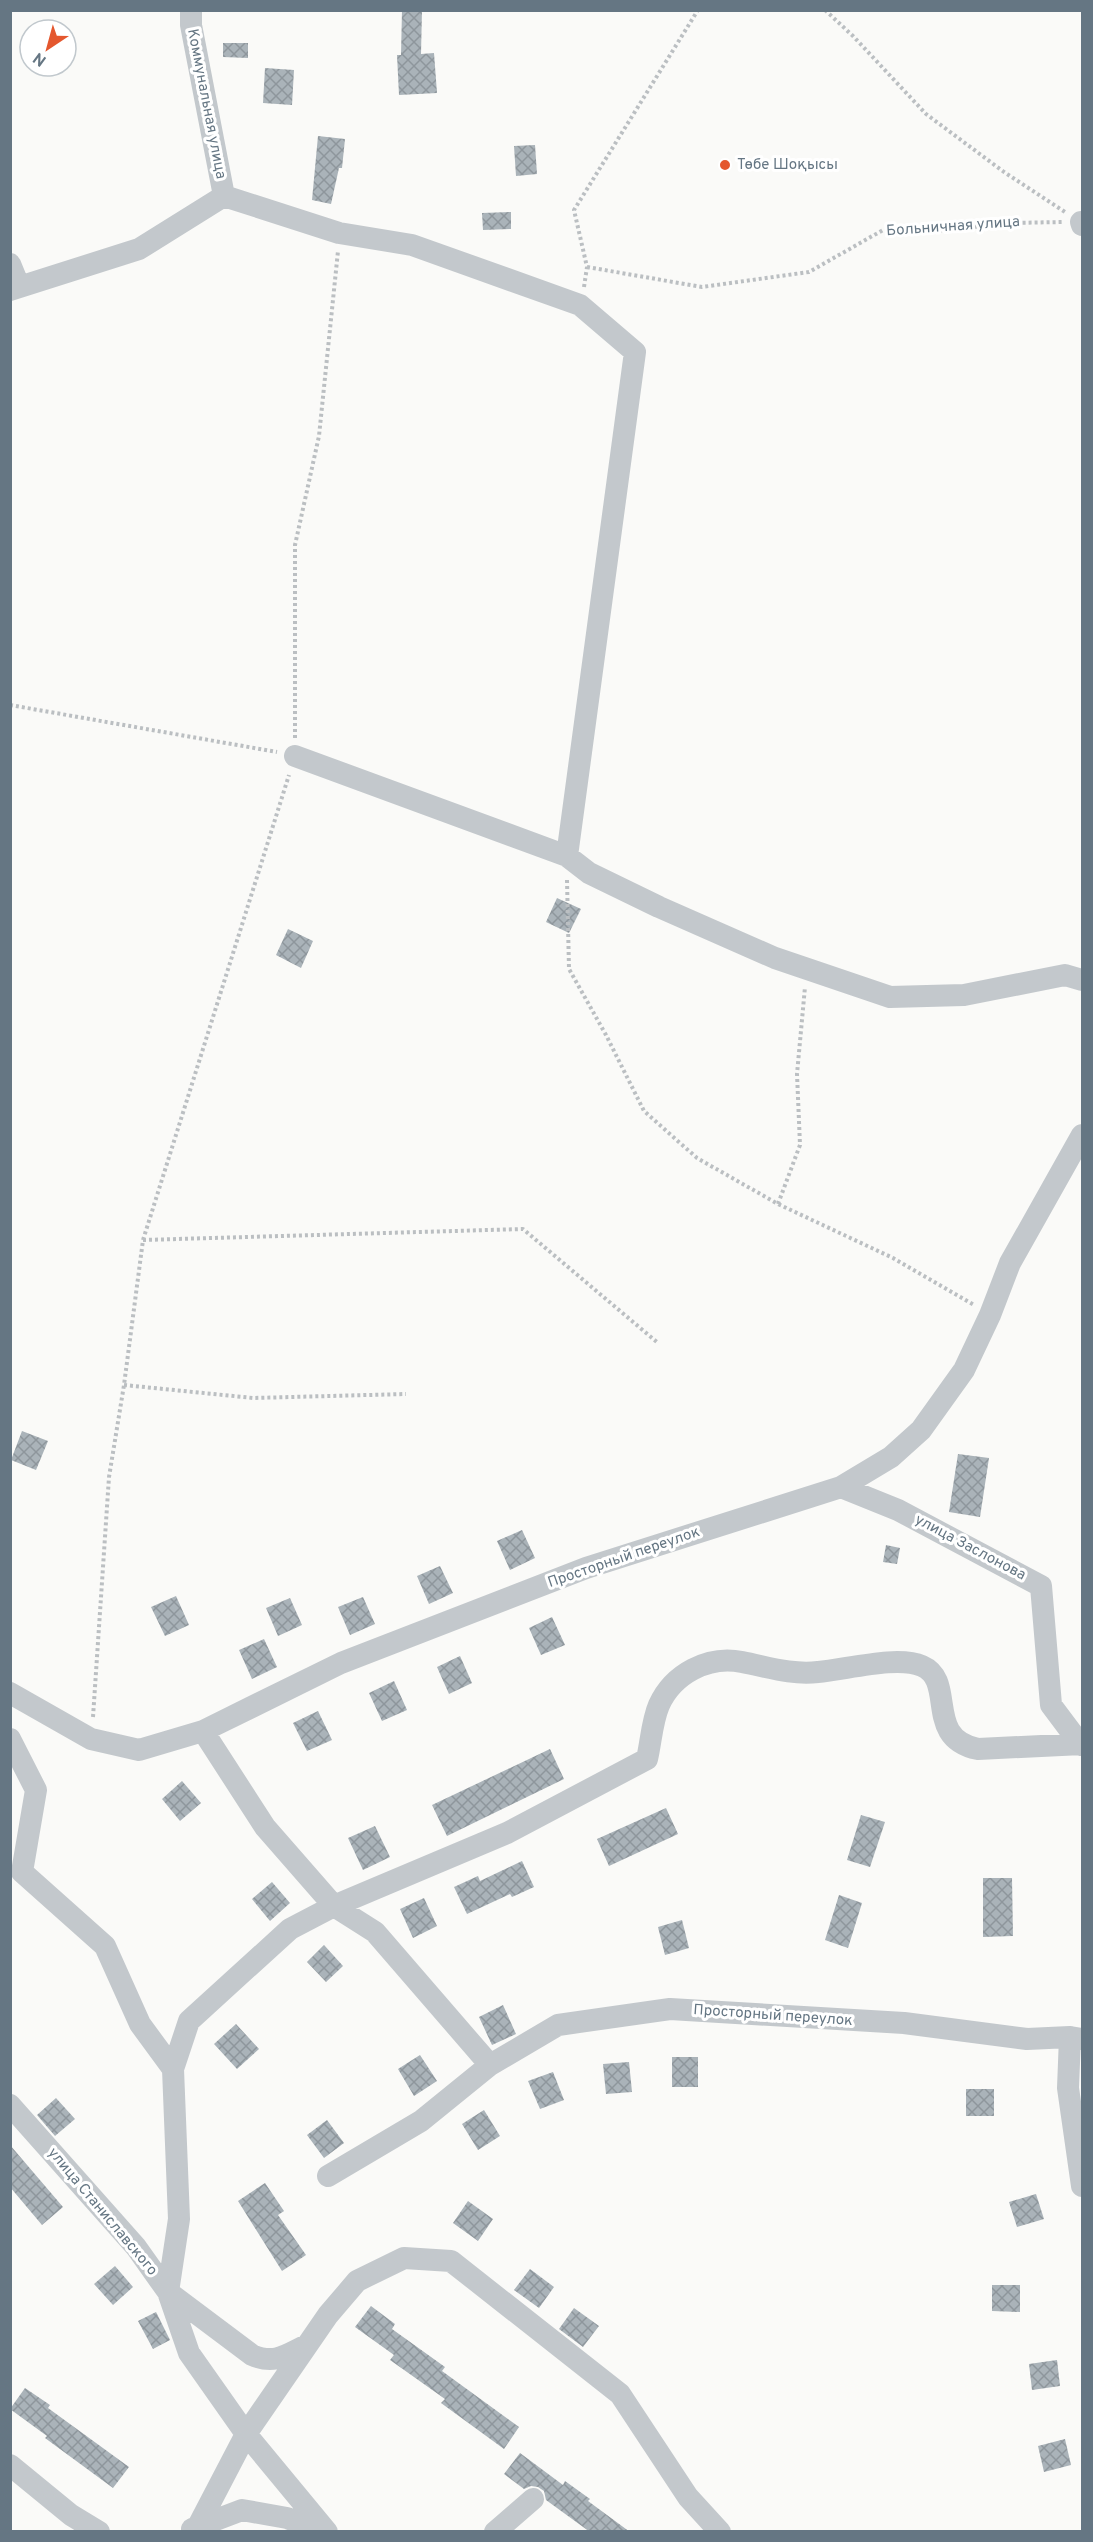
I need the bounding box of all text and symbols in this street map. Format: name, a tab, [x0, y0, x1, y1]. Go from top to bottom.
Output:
north arrow	[18, 18, 78, 78]
street label: Коммунальная улица	[182, 27, 230, 181]
text: N	[30, 47, 51, 70]
place label: Төбе Шоқысы	[737, 156, 838, 175]
marker: Төбе Шоқысы	[718, 158, 732, 172]
street label: Больничная улица	[886, 213, 1020, 241]
street label: улица Заслонова	[911, 1511, 1029, 1585]
street label: Просторный переулок	[545, 1523, 703, 1593]
street label: Просторный переулок	[693, 2001, 853, 2031]
street label: улица Станиславского	[43, 2144, 161, 2280]

